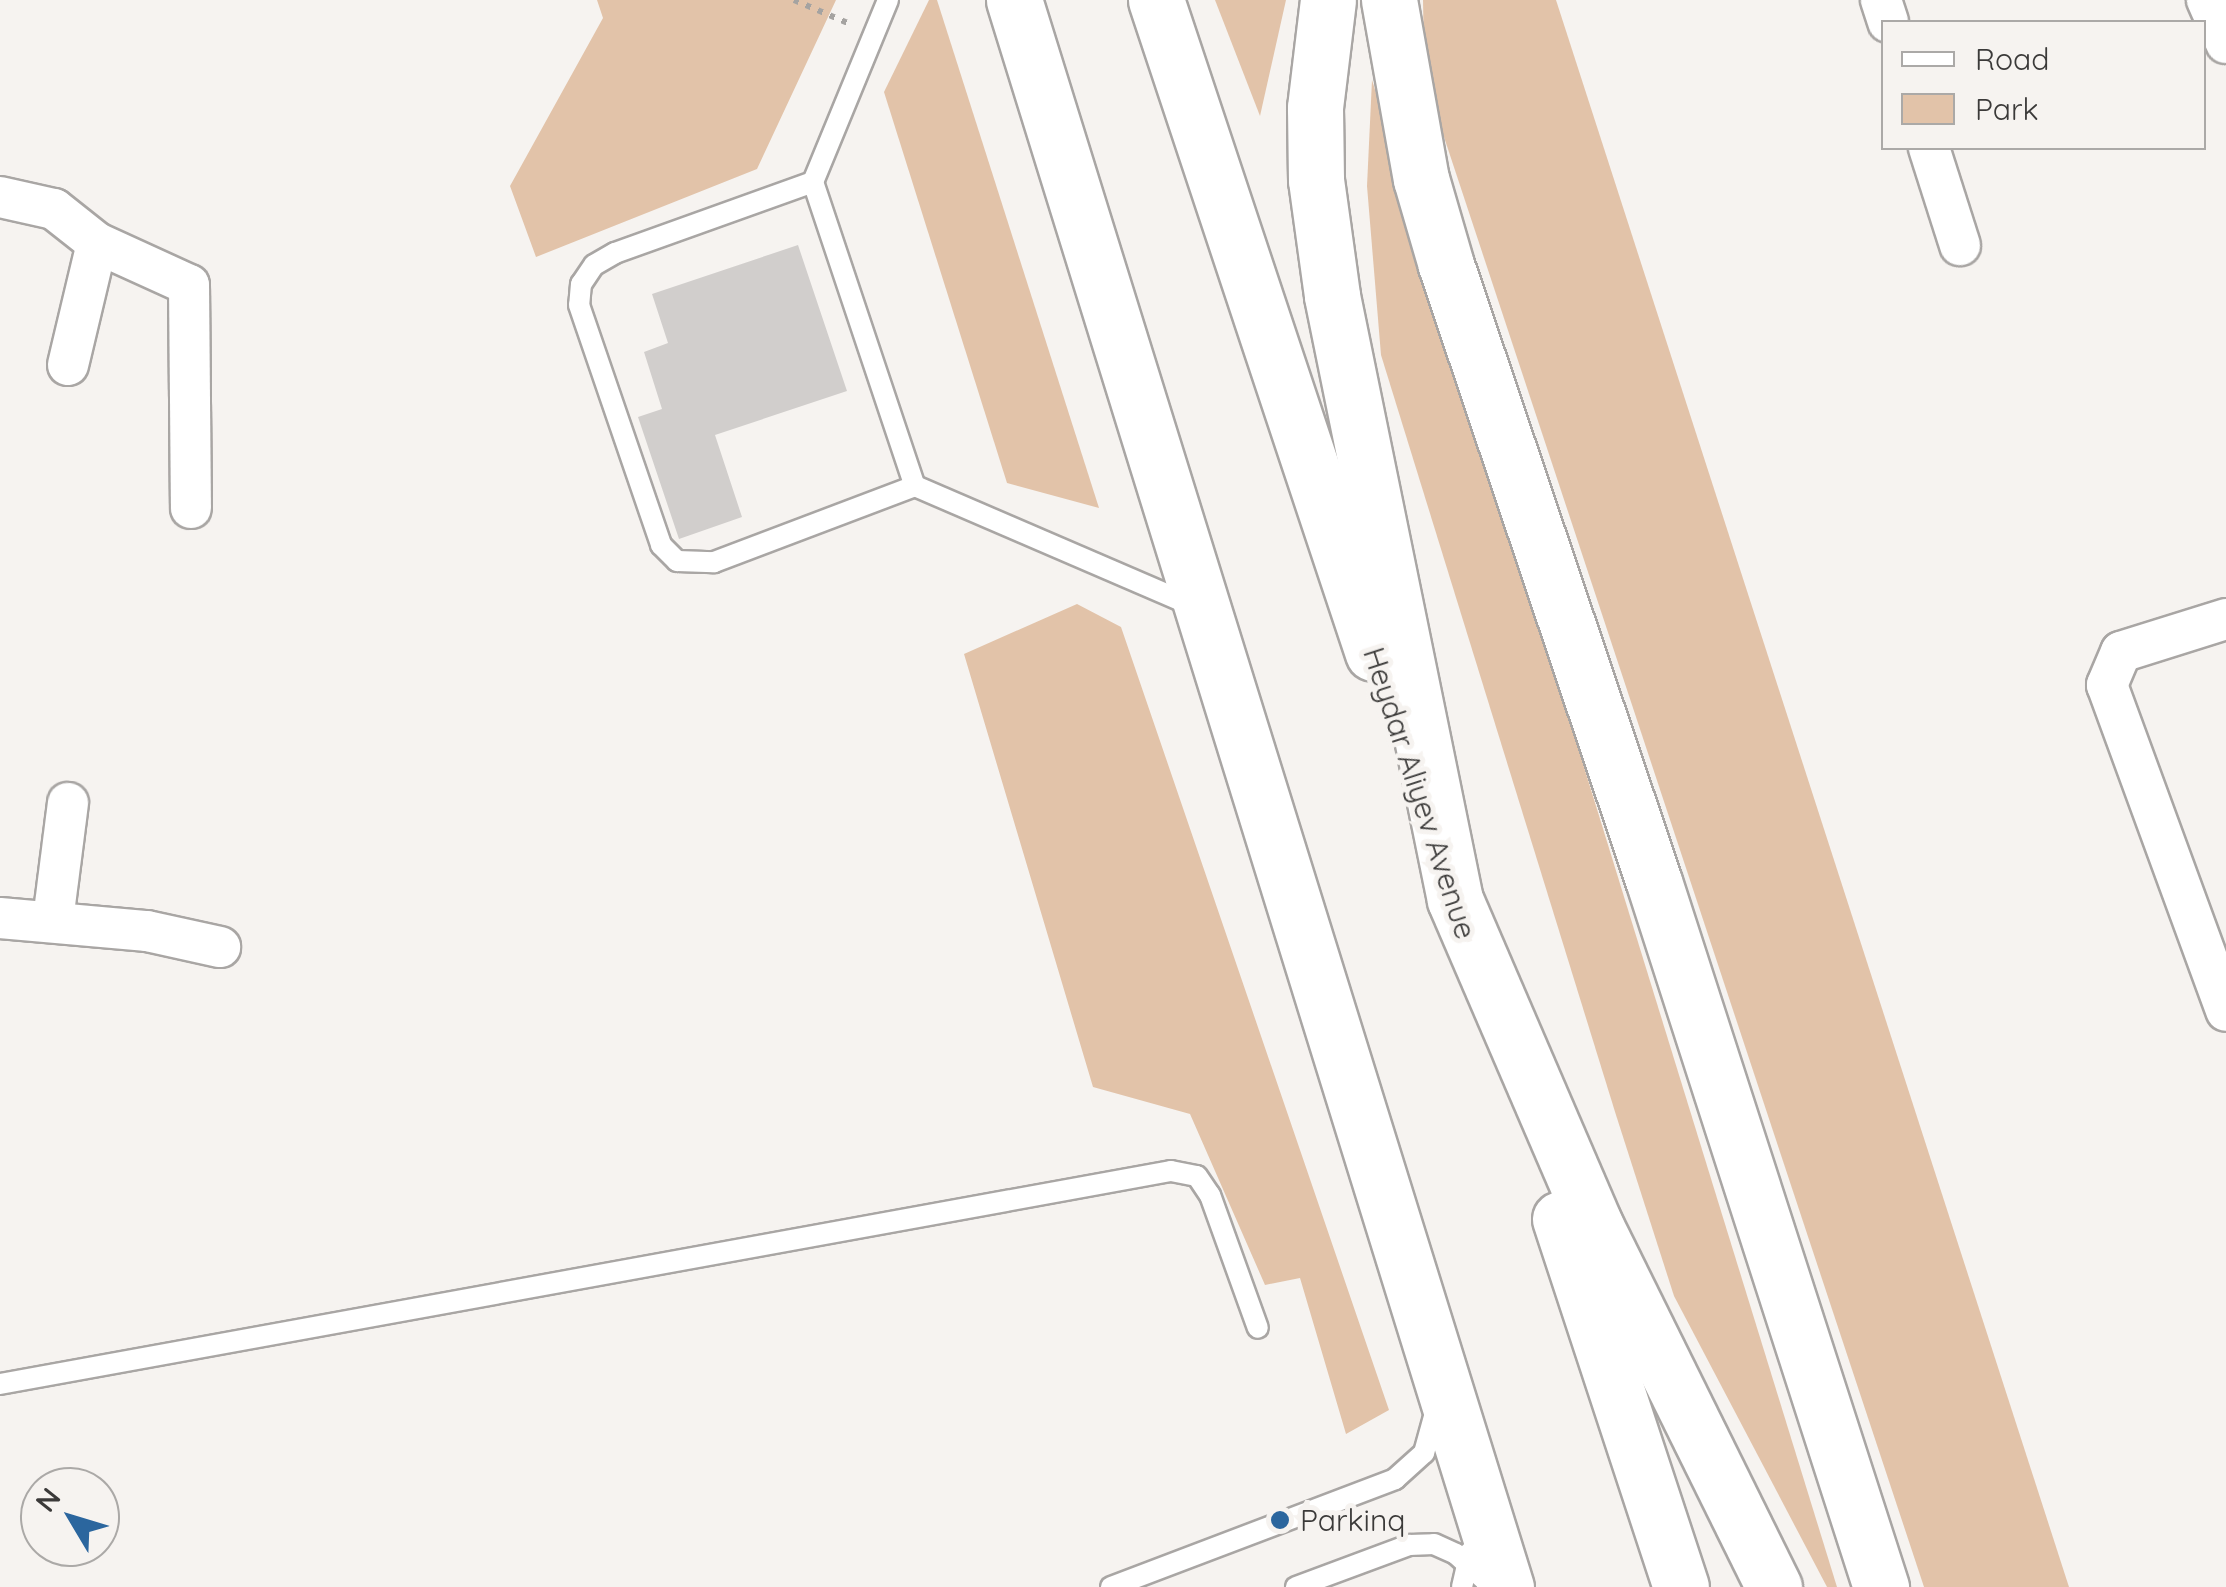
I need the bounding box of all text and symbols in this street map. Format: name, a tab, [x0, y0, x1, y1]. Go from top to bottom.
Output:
legend	[1881, 20, 2206, 150]
text: Road	[1975, 40, 2049, 78]
text: Park	[1975, 90, 2039, 128]
street label: Heydar Aliyev Avenue	[1356, 643, 1484, 943]
north arrow	[20, 1467, 120, 1567]
text: N	[27, 1481, 68, 1518]
place label: Parkinq	[1300, 1502, 1405, 1538]
marker: Parkinq	[1269, 1509, 1291, 1531]

